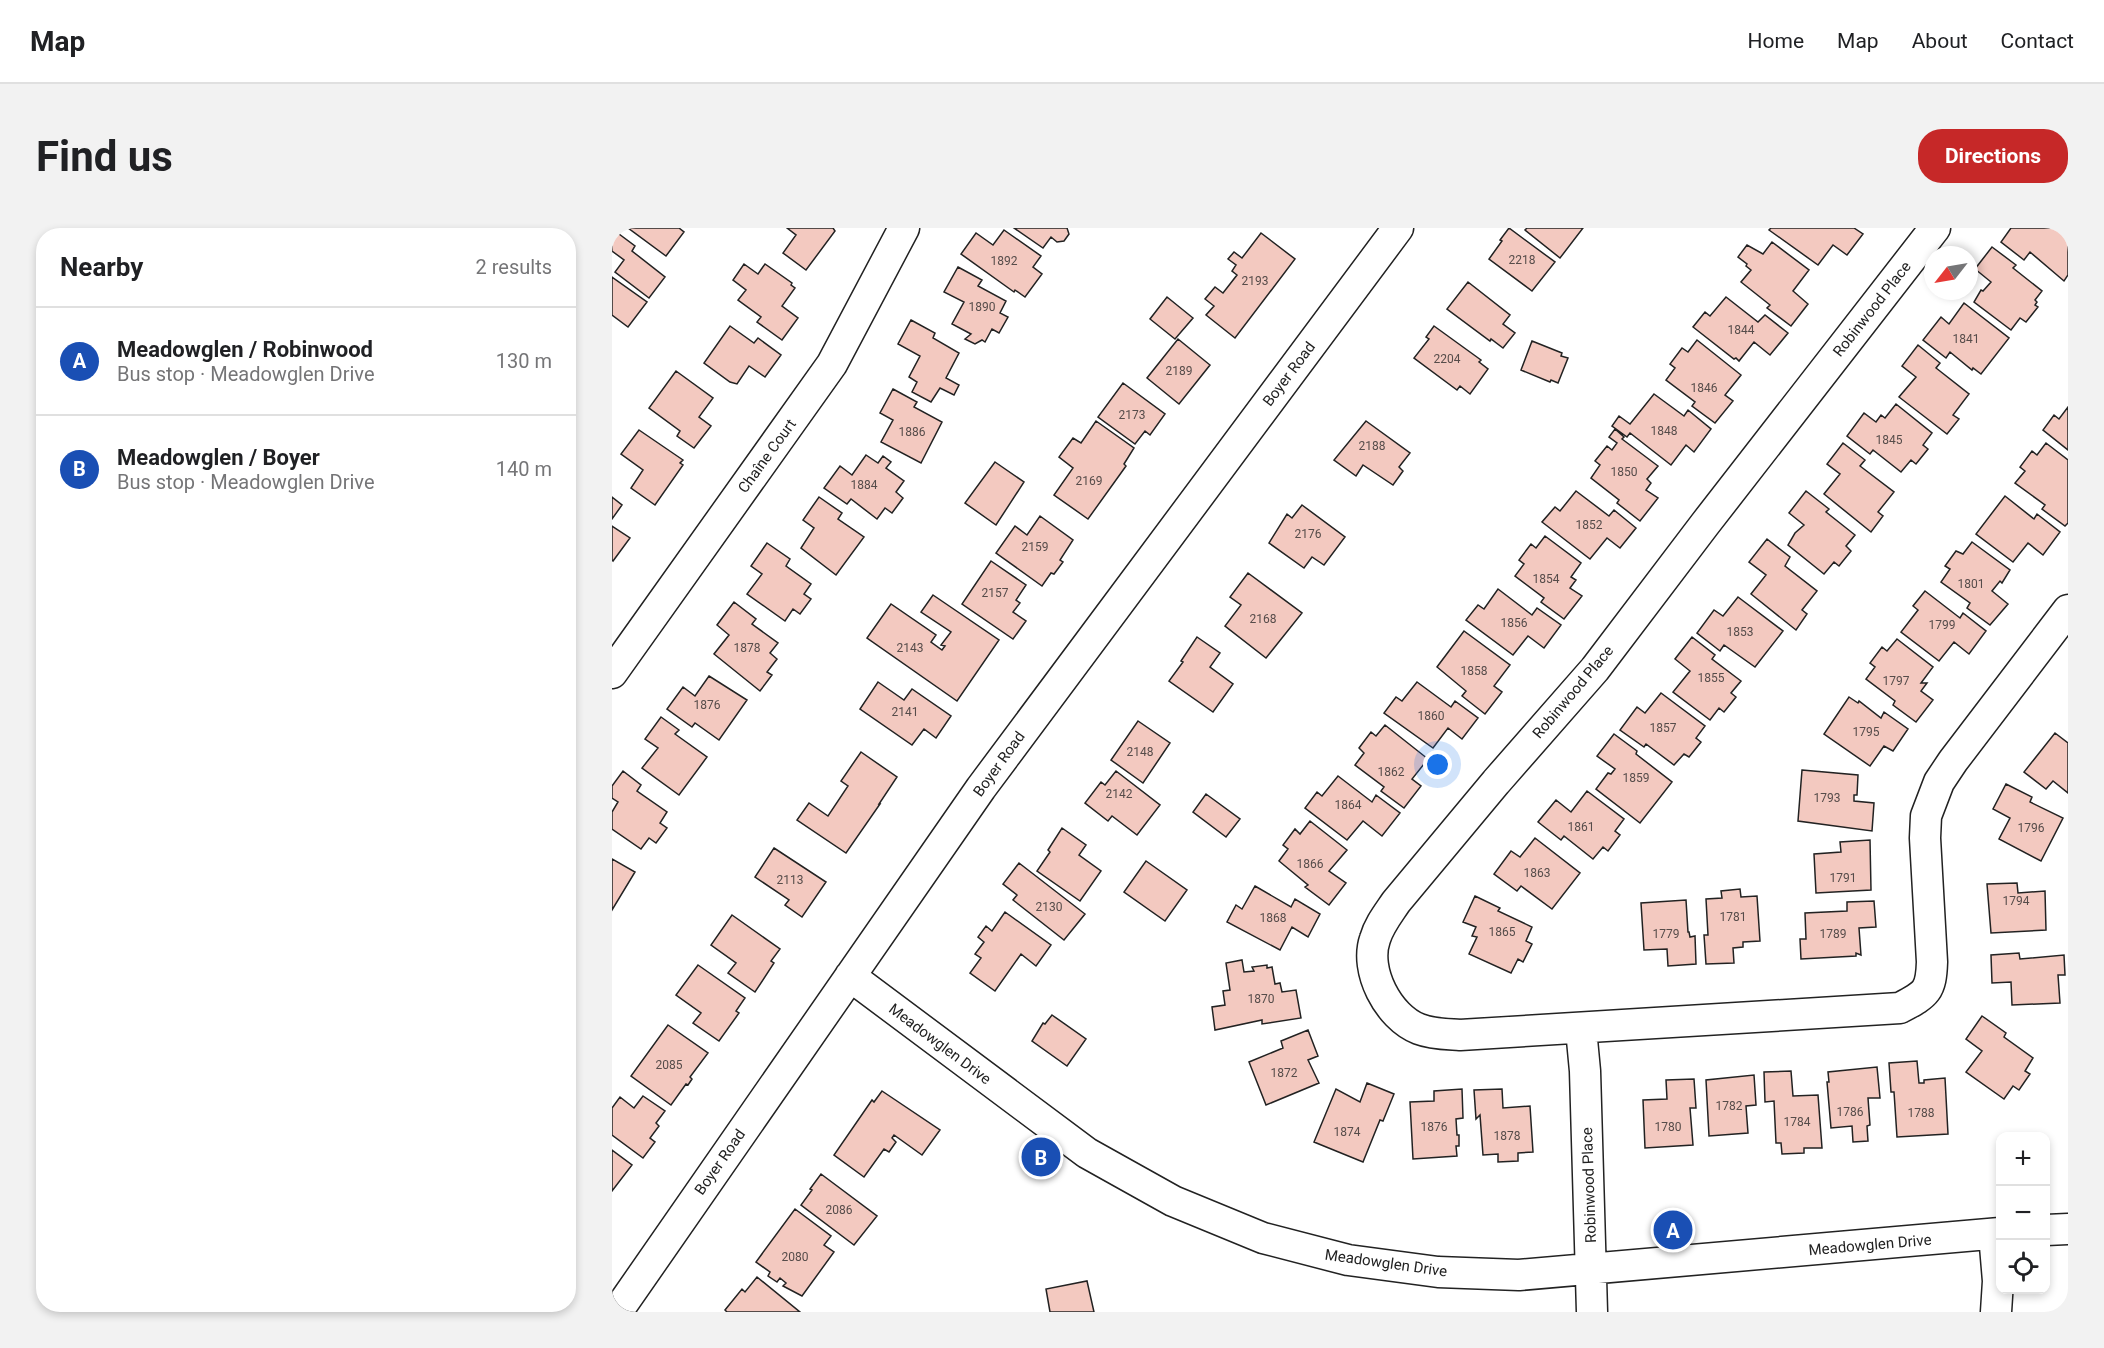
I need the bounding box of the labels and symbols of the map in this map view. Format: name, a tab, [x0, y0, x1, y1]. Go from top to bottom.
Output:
north arrow	[1924, 246, 1978, 300]
house number: 2218	[1509, 253, 1536, 267]
house number: 1892	[991, 254, 1018, 268]
street label: Robinwood Place	[1829, 258, 1915, 360]
house number: 2193	[1242, 274, 1268, 288]
house number: 1890	[969, 300, 996, 314]
house number: 1844	[1728, 323, 1755, 337]
house number: 1841	[1953, 332, 1979, 346]
street label: Boyer Road	[1259, 338, 1319, 410]
house number: 2204	[1434, 352, 1461, 366]
house number: 2189	[1166, 364, 1192, 378]
house number: 1846	[1691, 381, 1718, 395]
house number: 2173	[1119, 408, 1145, 422]
street label: Chaîne Court	[734, 416, 800, 496]
house number: 1848	[1651, 424, 1678, 438]
house number: 1886	[899, 425, 926, 439]
house number: 1845	[1876, 433, 1903, 447]
house number: 2188	[1359, 439, 1386, 453]
house number: 1850	[1611, 465, 1638, 479]
house number: 2169	[1076, 474, 1102, 488]
house number: 1884	[851, 478, 878, 492]
house number: 1852	[1576, 518, 1603, 532]
house number: 2176	[1295, 527, 1322, 541]
house number: 2159	[1022, 540, 1048, 554]
house number: 1854	[1533, 572, 1560, 586]
house number: 1801	[1958, 577, 1984, 591]
house number: 2157	[982, 586, 1009, 600]
house number: 2168	[1250, 612, 1277, 626]
house number: 1856	[1501, 616, 1528, 630]
house number: 1799	[1929, 618, 1955, 632]
house number: 1853	[1727, 625, 1753, 639]
house number: 1878	[734, 641, 761, 655]
house number: 2143	[897, 641, 923, 655]
street label: Robinwood Place	[1529, 642, 1617, 742]
house number: 1858	[1461, 664, 1488, 678]
house number: 1855	[1698, 671, 1725, 685]
house number: 1797	[1883, 674, 1910, 688]
house number: 1876	[694, 698, 721, 712]
house number: 2141	[892, 705, 918, 719]
house number: 1860	[1418, 709, 1445, 723]
house number: 1857	[1650, 721, 1677, 735]
house number: 1795	[1853, 725, 1880, 739]
street label: Boyer Road	[969, 728, 1029, 800]
house number: 2148	[1127, 745, 1154, 759]
your location	[1423, 750, 1452, 779]
house number: 1862	[1378, 765, 1405, 779]
house number: 1859	[1623, 771, 1649, 785]
house number: 2142	[1106, 787, 1133, 801]
house number: 1793	[1814, 791, 1840, 805]
house number: 1864	[1335, 798, 1362, 812]
house number: 1861	[1568, 820, 1594, 834]
house number: 1796	[2018, 821, 2045, 835]
house number: 1866	[1297, 857, 1324, 871]
house number: 1863	[1524, 866, 1550, 880]
house number: 1791	[1830, 871, 1856, 885]
house number: 2113	[777, 873, 803, 887]
house number: 1794	[2003, 894, 2030, 908]
house number: 2130	[1036, 900, 1063, 914]
house number: 1781	[1720, 910, 1746, 924]
house number: 1868	[1260, 911, 1287, 925]
house number: 1865	[1489, 925, 1516, 939]
house number: 1779	[1653, 927, 1679, 941]
house number: 1789	[1820, 927, 1846, 941]
house number: 1870	[1248, 992, 1275, 1006]
street label: Meadowglen Drive	[885, 1000, 995, 1088]
house number: 2085	[656, 1058, 683, 1072]
house number: 1872	[1271, 1066, 1298, 1080]
house number: 1782	[1716, 1099, 1743, 1113]
house number: 1786	[1837, 1105, 1864, 1119]
house number: 1788	[1908, 1106, 1935, 1120]
house number: 1784	[1784, 1115, 1811, 1129]
house number: 1876	[1421, 1120, 1448, 1134]
house number: 1780	[1655, 1120, 1682, 1134]
house number: 1874	[1334, 1125, 1361, 1139]
street label: Boyer Road	[691, 1126, 749, 1198]
street label: Robinwood Place	[1578, 1127, 1600, 1243]
house number: 1878	[1494, 1129, 1521, 1143]
pin: B	[1022, 1134, 1060, 1180]
house number: 2086	[826, 1203, 853, 1217]
pin: A	[1654, 1208, 1692, 1252]
street label: Meadowglen Drive	[1808, 1231, 1932, 1259]
street label: Meadowglen Drive	[1324, 1246, 1448, 1280]
house number: 2080	[782, 1250, 809, 1264]

